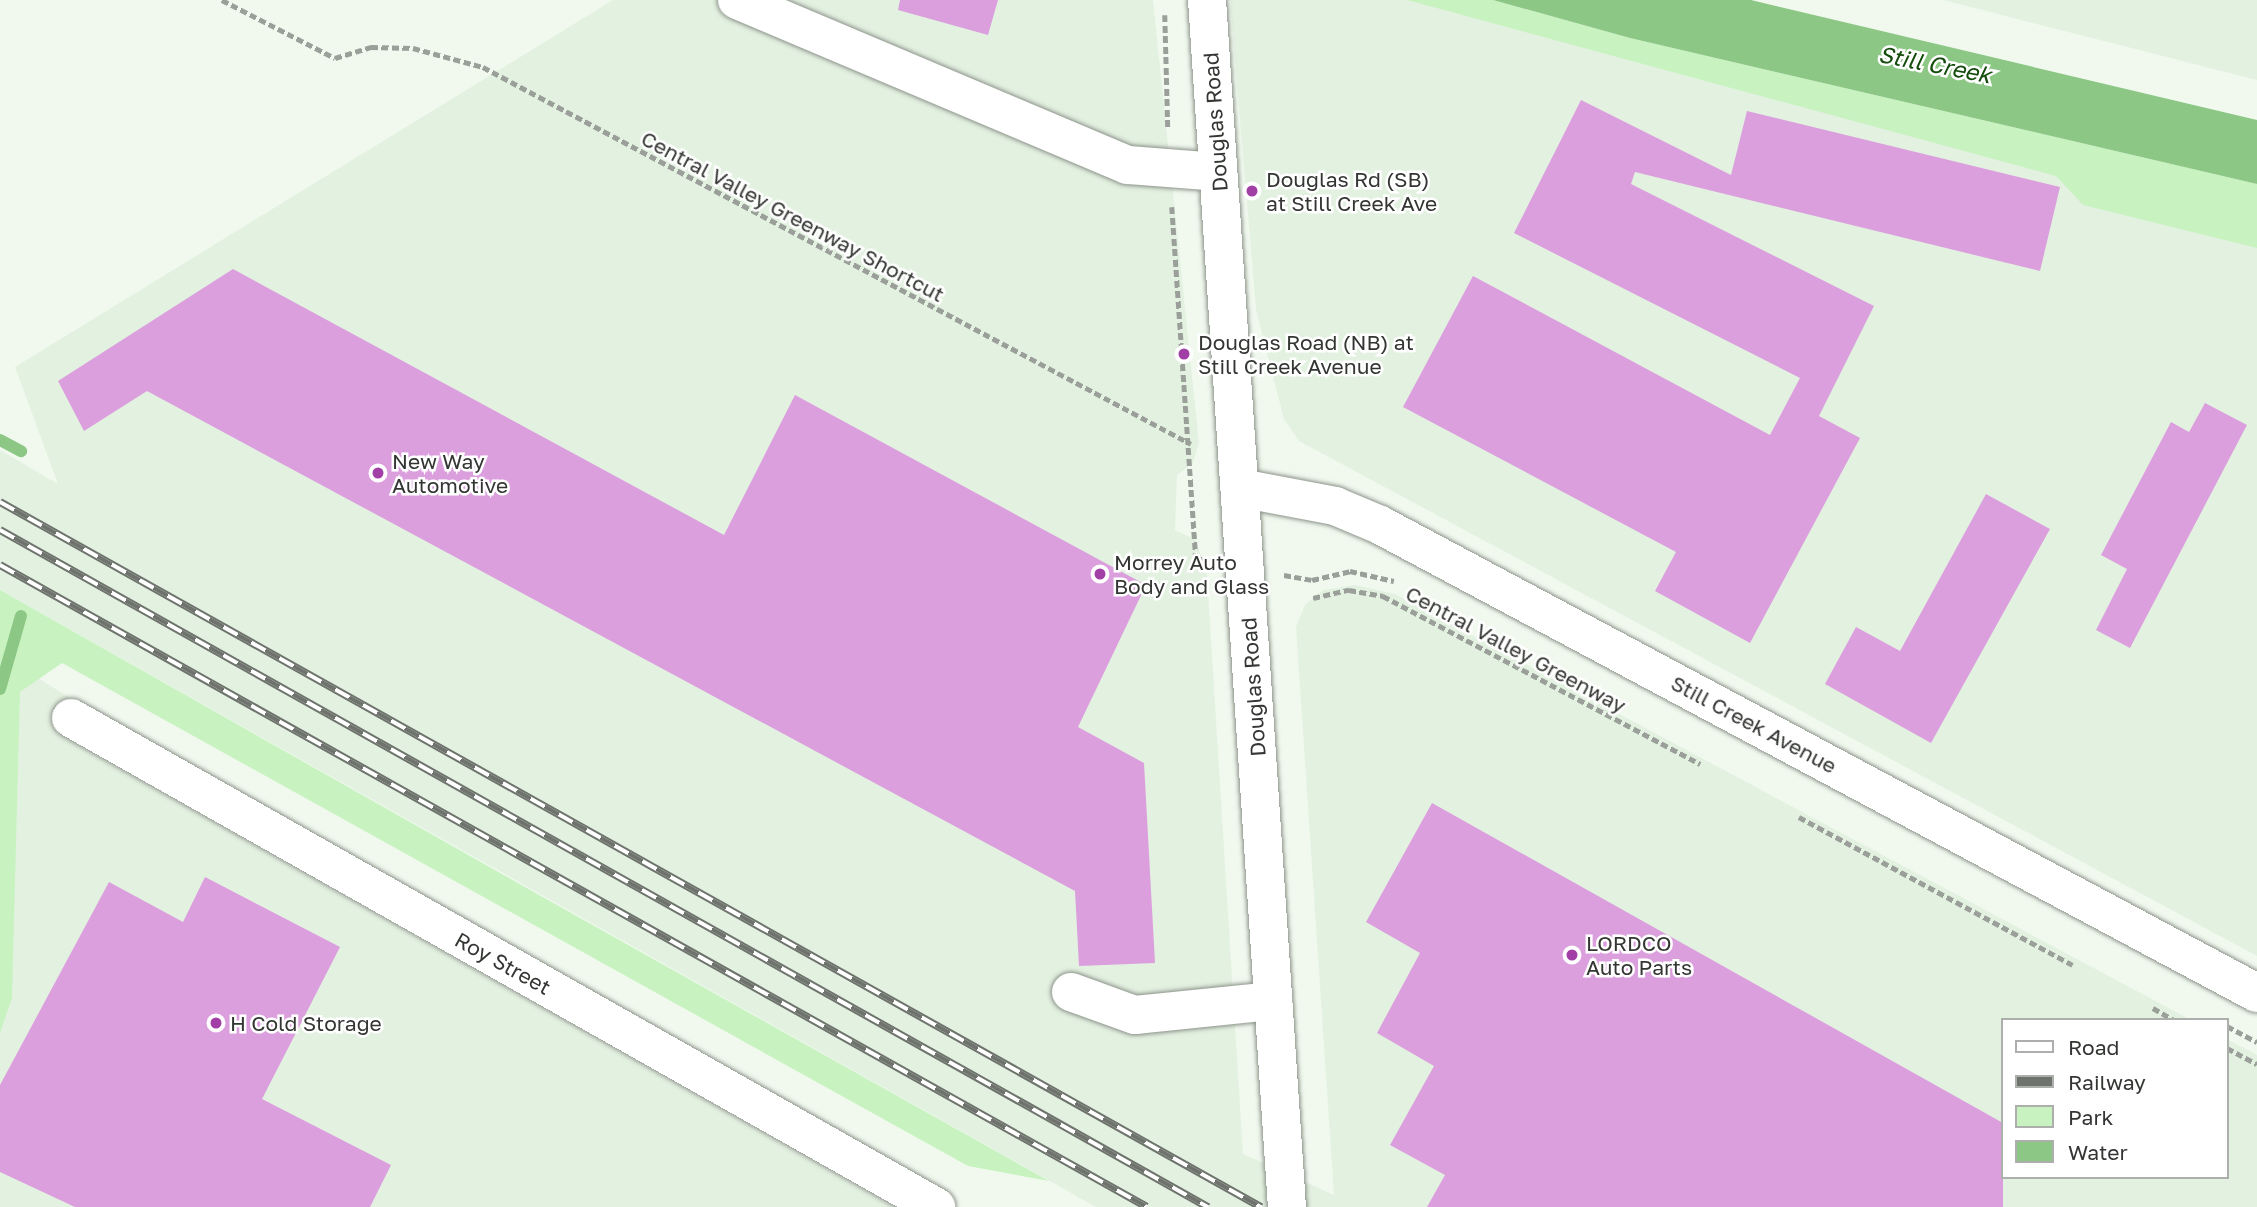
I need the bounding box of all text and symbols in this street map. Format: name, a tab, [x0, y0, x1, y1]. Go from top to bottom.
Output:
water label: Still Creek	[1876, 40, 1994, 88]
street label: Douglas Road	[1198, 52, 1232, 192]
street label: Central Valley Greenway Shortcut	[637, 125, 949, 307]
place label: Douglas Rd (SB) at Still Creek Ave	[1266, 166, 1437, 216]
marker: Douglas Rd (SB) at Still Creek Ave	[1244, 183, 1260, 199]
place label: Douglas Road (NB) at Still Creek Avenue	[1198, 329, 1414, 379]
marker: Douglas Road (NB) at Still Creek Avenue	[1176, 346, 1192, 362]
place label: New Way Automotive	[392, 448, 508, 498]
marker: New Way Automotive	[370, 465, 386, 481]
place label: Morrey Auto Body and Glass	[1114, 549, 1269, 599]
marker: Morrey Auto Body and Glass	[1092, 566, 1108, 582]
street label: Central Valley Greenway	[1402, 580, 1630, 718]
street label: Douglas Road	[1236, 617, 1270, 757]
street label: Still Creek Avenue	[1667, 670, 1841, 778]
street label: Roy Street	[451, 926, 555, 1000]
place label: LORDCO Auto Parts	[1586, 930, 1692, 980]
marker: LORDCO Auto Parts	[1564, 947, 1580, 963]
place label: H Cold Storage	[230, 1010, 382, 1036]
marker: H Cold Storage	[208, 1015, 224, 1031]
legend	[2002, 1018, 2229, 1179]
text: Road	[2068, 1034, 2119, 1060]
text: Railway	[2068, 1069, 2146, 1095]
text: Park	[2068, 1104, 2113, 1130]
text: Water	[2068, 1139, 2128, 1165]

